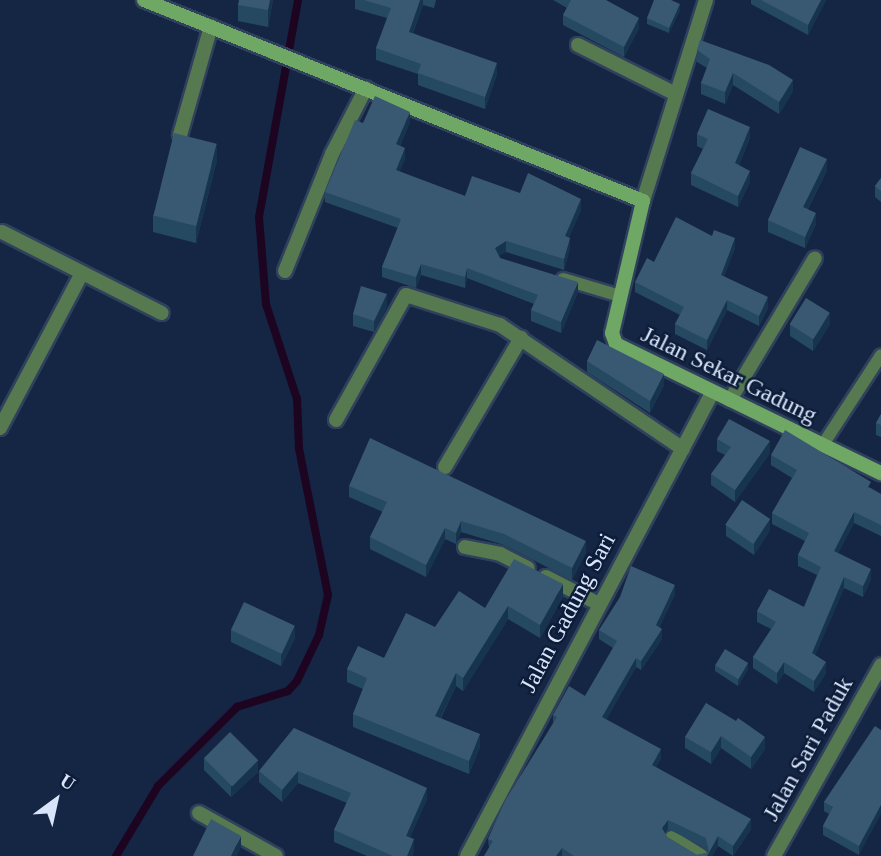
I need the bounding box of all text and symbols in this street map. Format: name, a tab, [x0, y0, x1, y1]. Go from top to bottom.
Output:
street label: Jalan Sekar Gadung	[636, 320, 822, 430]
street label: Jalan Gadung Sari	[514, 529, 622, 697]
street label: Jalan Sari Paduk	[757, 672, 859, 826]
north arrow	[21, 765, 91, 835]
text: U	[56, 769, 79, 795]

